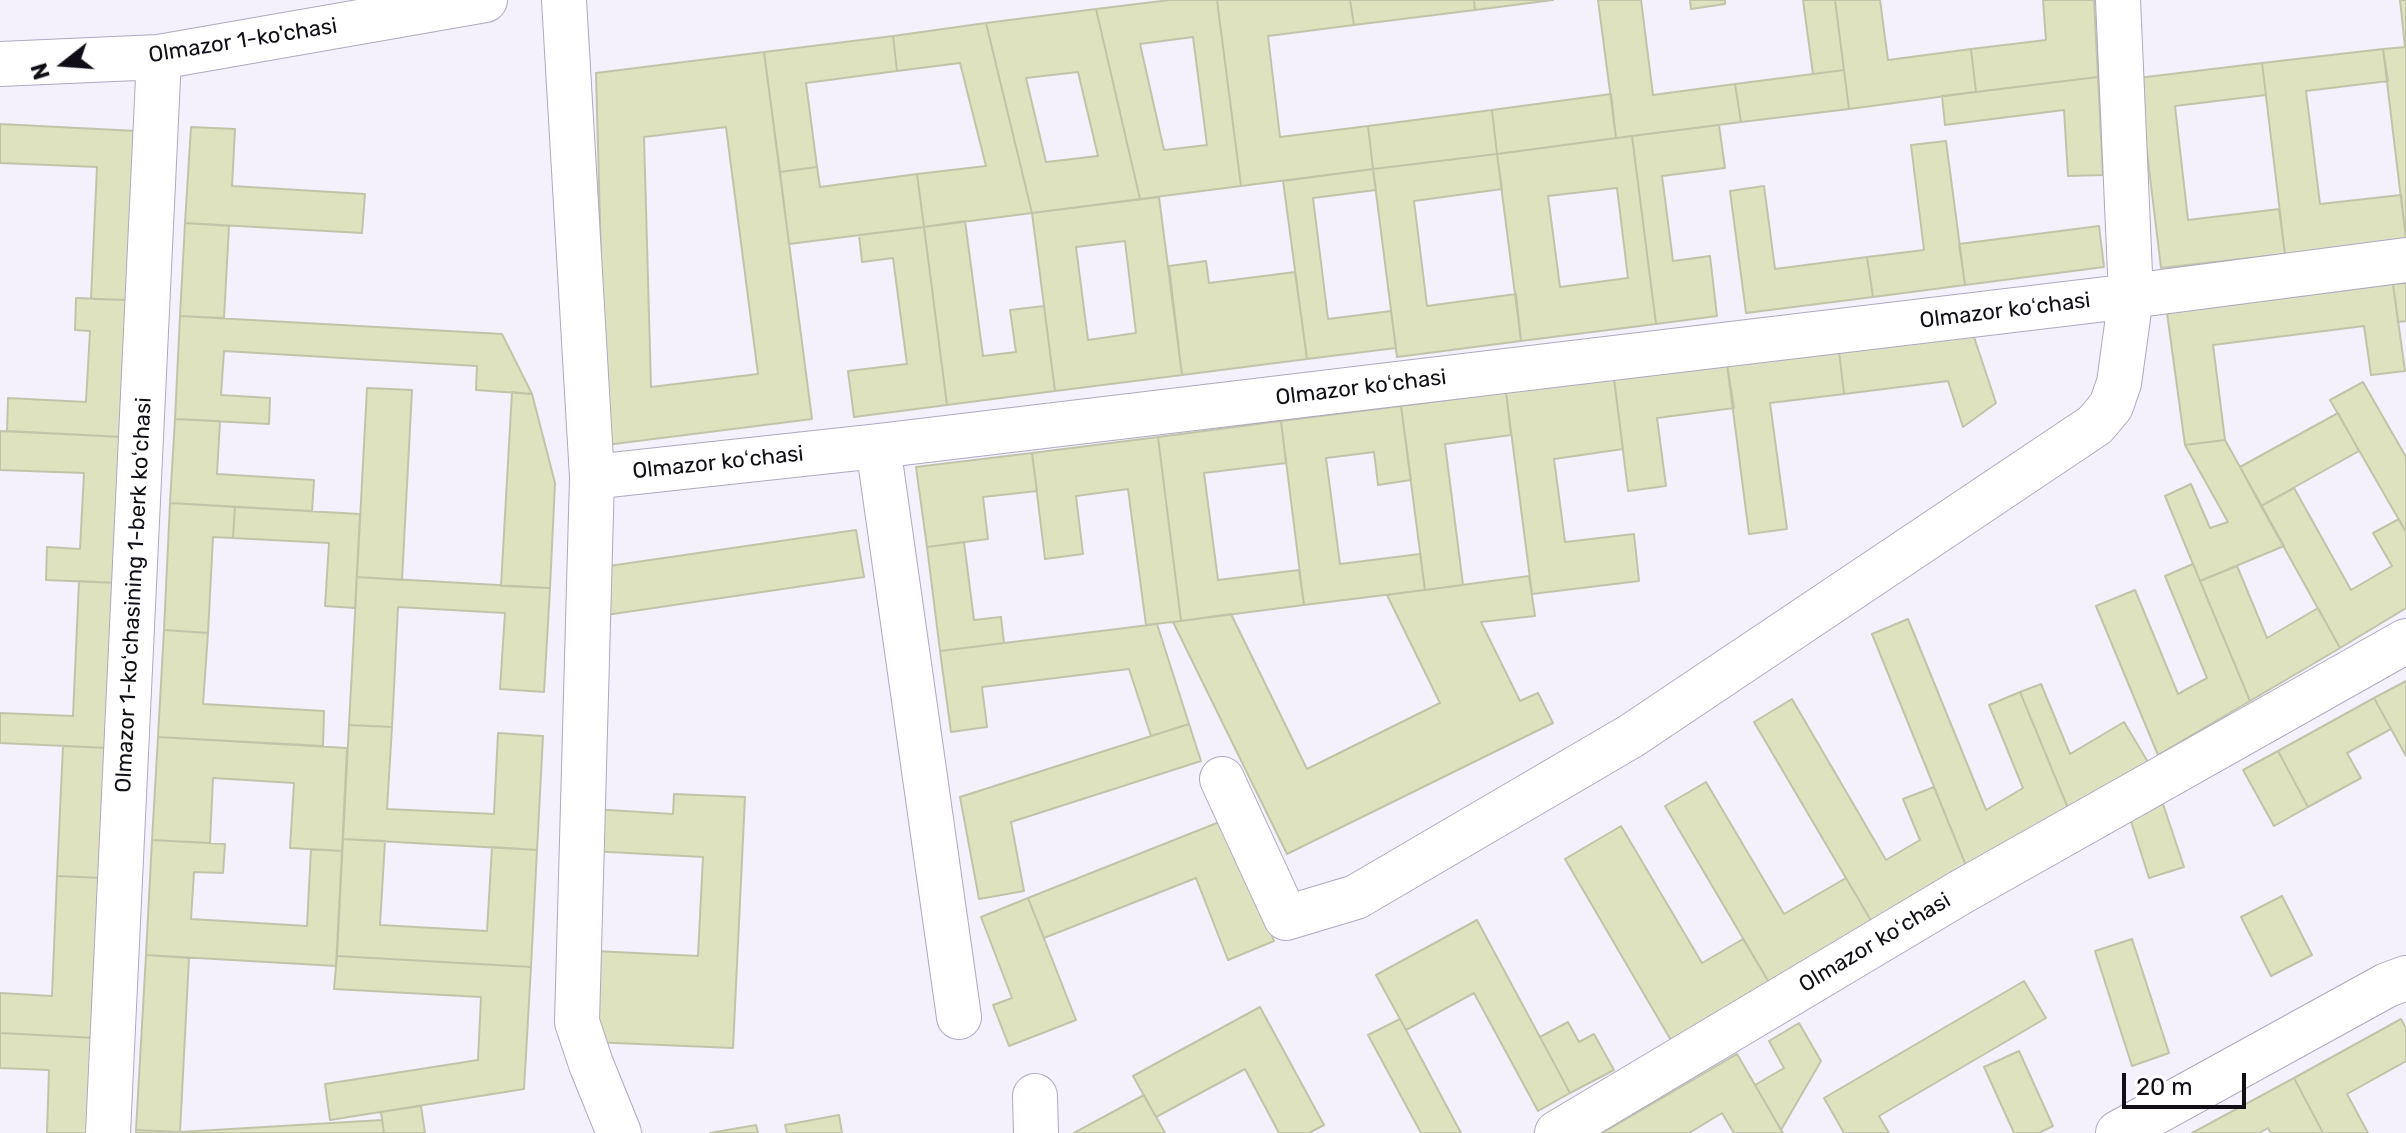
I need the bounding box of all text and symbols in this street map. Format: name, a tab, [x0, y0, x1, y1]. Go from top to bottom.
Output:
street label: Olmazor 1-ko'chasi	[147, 13, 339, 69]
north arrow	[24, 24, 104, 104]
text: N	[25, 60, 56, 83]
street label: Olmazor koʻchasi	[1918, 287, 2092, 335]
street label: Olmazor koʻchasi	[1274, 364, 1448, 412]
street label: Olmazor 1-koʻchasining 1-berk koʻchasi	[110, 397, 158, 793]
street label: Olmazor koʻchasi	[631, 441, 805, 485]
street label: Olmazor koʻchasi	[1795, 887, 1955, 999]
scale bar	[2126, 1057, 2250, 1107]
text: 20 m	[2136, 1073, 2193, 1101]

